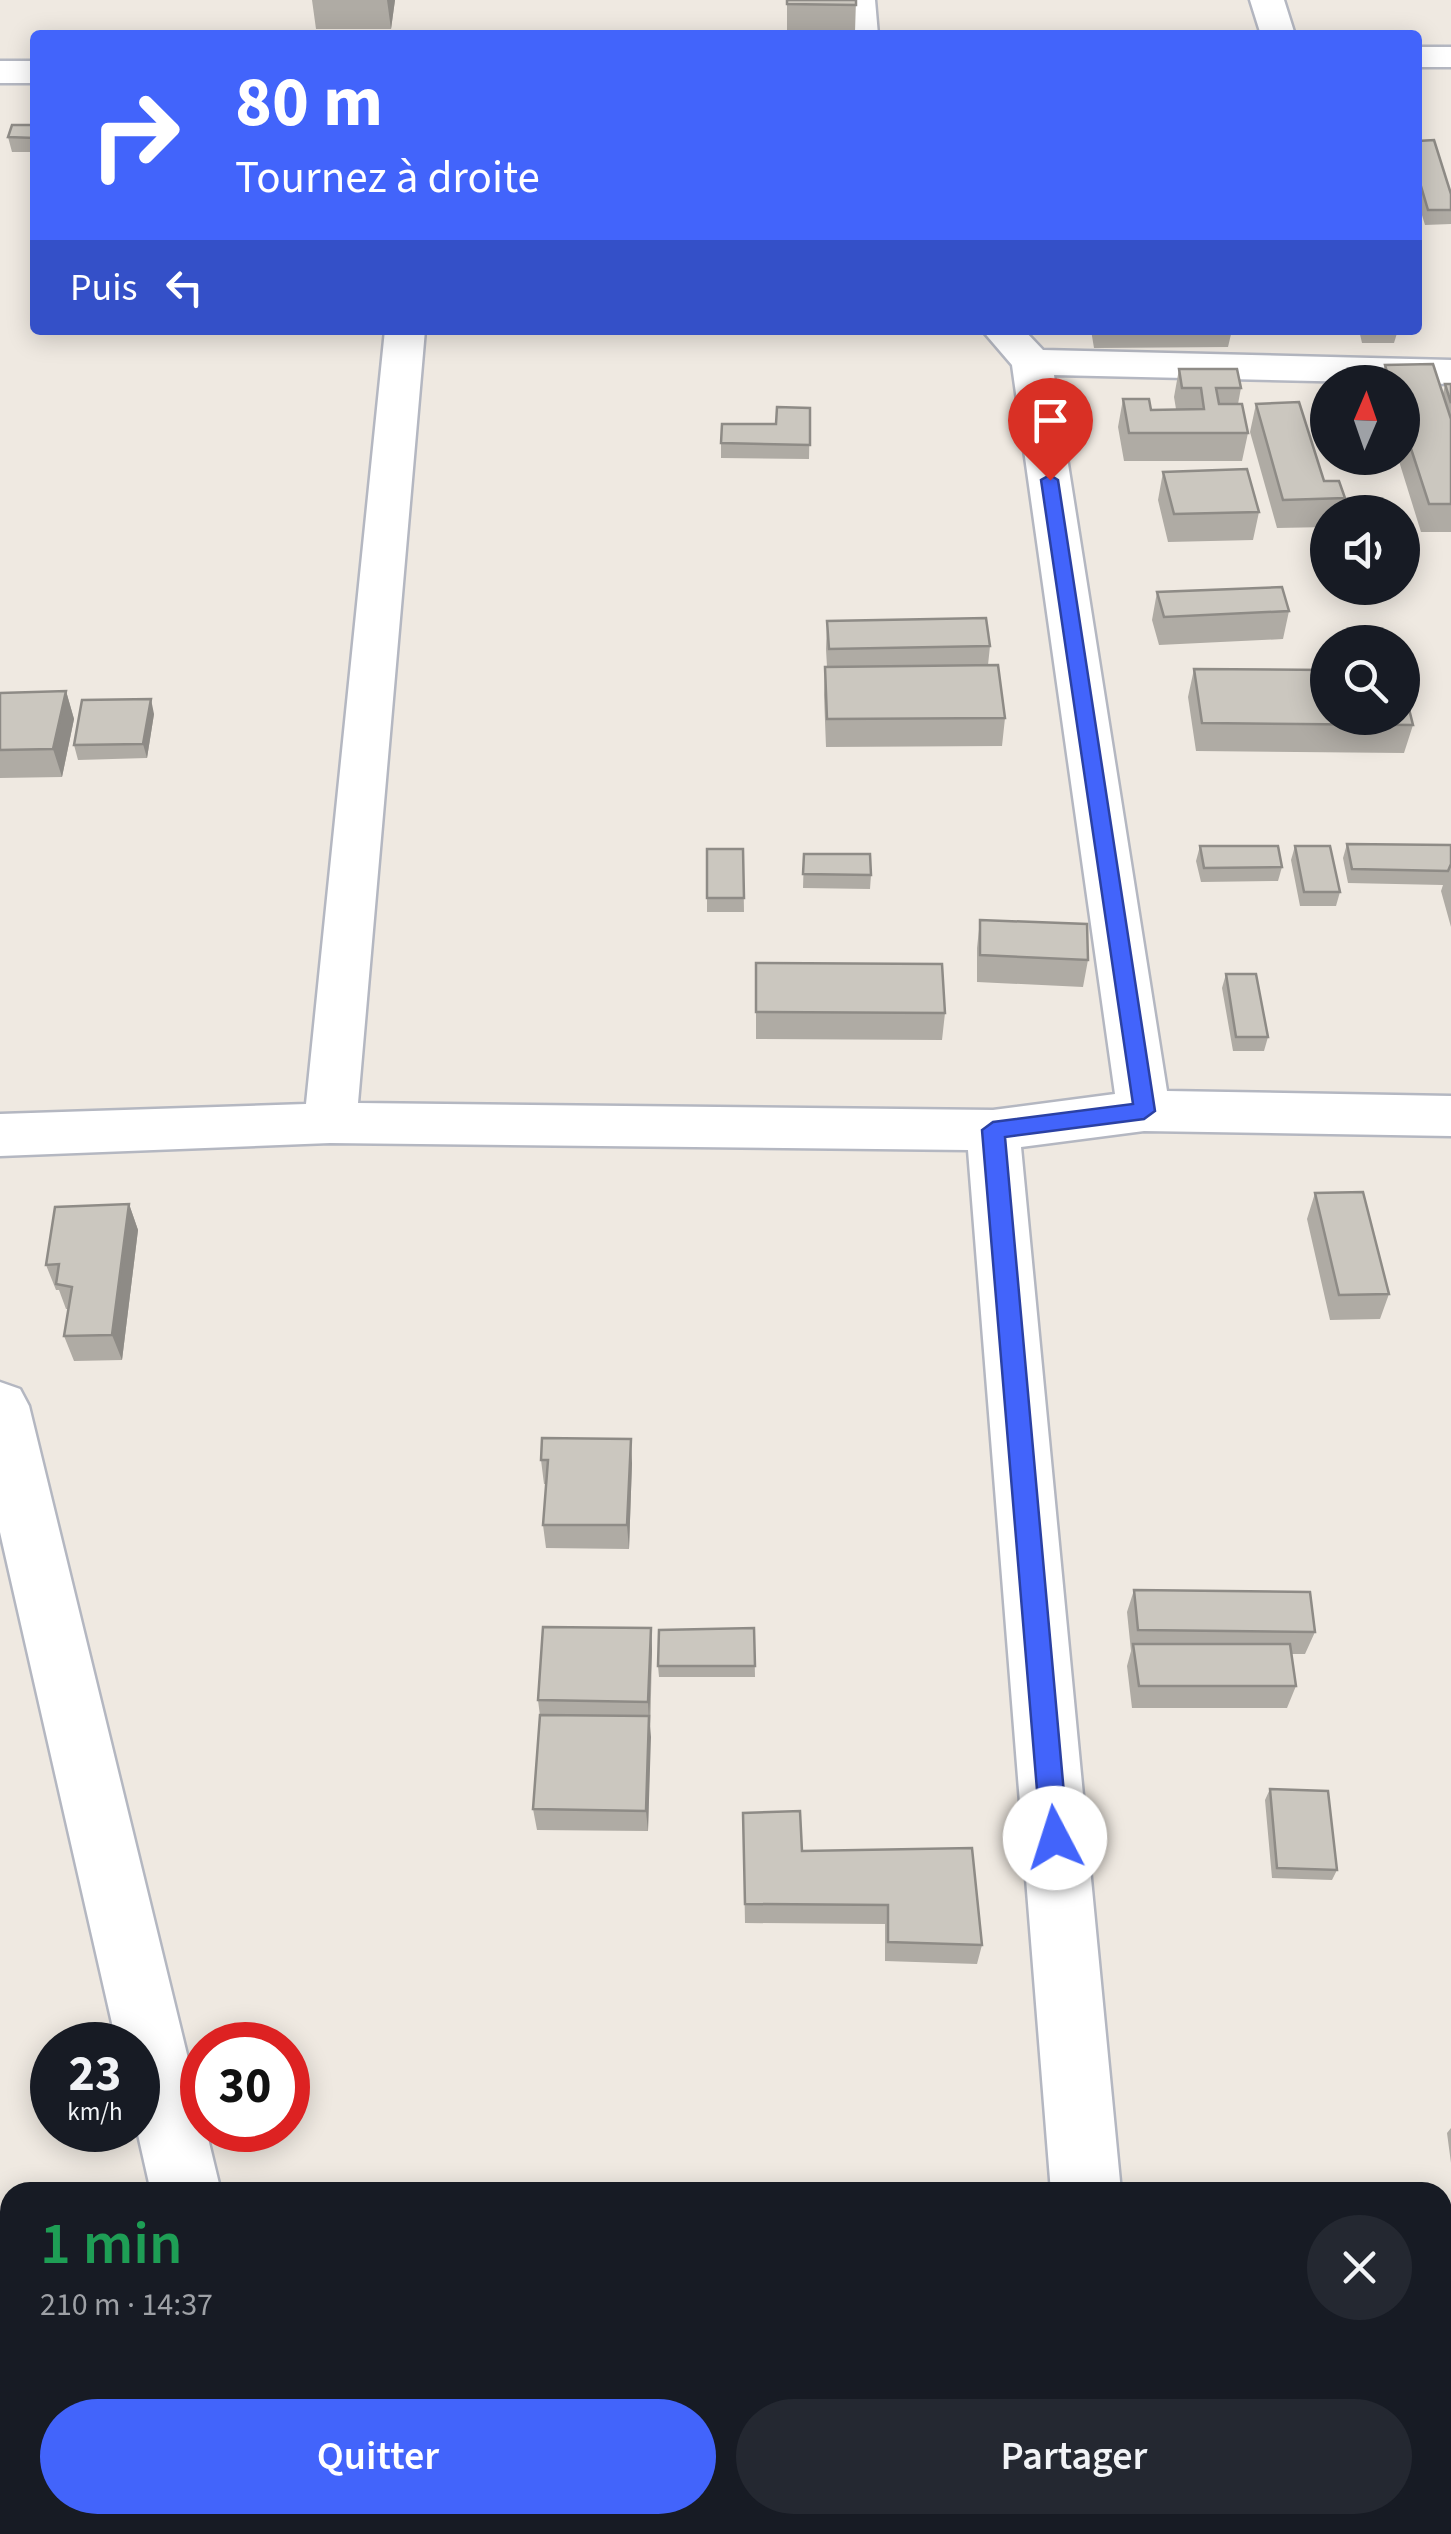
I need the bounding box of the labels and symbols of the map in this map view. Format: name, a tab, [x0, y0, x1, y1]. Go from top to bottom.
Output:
north arrow	[1310, 365, 1420, 475]
pin	[1008, 378, 1093, 481]
position arrow	[1003, 1786, 1107, 1890]
speed limit sign: 30	[180, 2022, 310, 2152]

